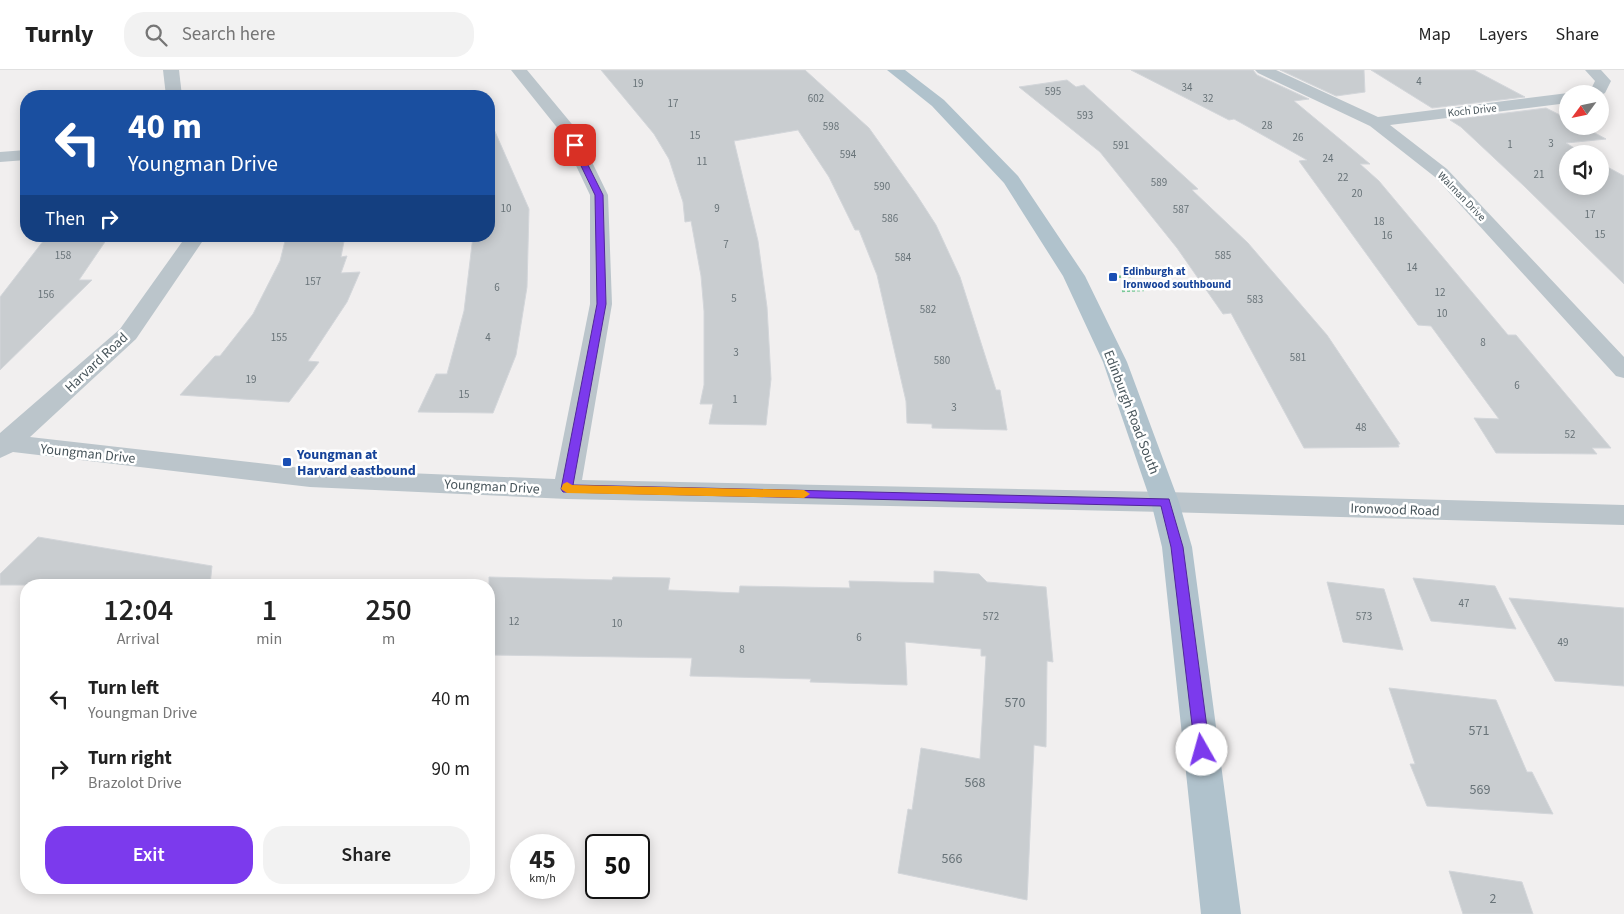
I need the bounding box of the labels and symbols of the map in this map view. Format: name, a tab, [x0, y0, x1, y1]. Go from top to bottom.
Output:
house number: 4	[1416, 74, 1422, 89]
house number: 19	[633, 76, 643, 91]
house number: 34	[1182, 80, 1193, 95]
house number: 595	[1045, 84, 1061, 99]
north arrow	[1559, 85, 1609, 135]
house number: 602	[808, 91, 824, 106]
house number: 32	[1203, 91, 1213, 106]
house number: 17	[668, 96, 678, 111]
street label: Koch Drive	[1447, 100, 1498, 121]
house number: 593	[1077, 108, 1093, 123]
house number: 28	[1262, 118, 1273, 133]
house number: 598	[823, 119, 840, 134]
pin	[554, 124, 596, 166]
house number: 15	[690, 128, 700, 143]
house number: 26	[1293, 130, 1304, 145]
house number: 3	[1548, 136, 1554, 151]
house number: 1	[1507, 137, 1513, 152]
house number: 591	[1113, 138, 1129, 153]
house number: 594	[840, 147, 857, 162]
house number: 24	[1323, 151, 1334, 166]
house number: 11	[697, 154, 707, 169]
house number: 21	[1534, 167, 1544, 182]
street label: Walman Drive	[1434, 168, 1489, 225]
house number: 22	[1338, 170, 1348, 185]
house number: 589	[1151, 175, 1167, 190]
house number: 590	[874, 179, 890, 194]
house number: 20	[1352, 186, 1362, 201]
house number: 10	[501, 201, 511, 216]
house number: 9	[714, 201, 720, 216]
house number: 587	[1173, 202, 1189, 217]
house number: 17	[1585, 207, 1595, 222]
house number: 586	[882, 211, 899, 226]
house number: 18	[1374, 214, 1385, 229]
house number: 15	[1595, 227, 1605, 242]
house number: 16	[1382, 228, 1393, 243]
house number: 7	[723, 237, 729, 252]
house number: 158	[55, 248, 72, 263]
house number: 585	[1215, 248, 1231, 263]
house number: 584	[895, 250, 912, 265]
house number: 14	[1407, 260, 1418, 275]
place label: Edinburgh at Ironwood southbound	[1123, 264, 1231, 292]
marker: Edinburgh at Ironwood southbound	[1107, 271, 1119, 283]
house number: 157	[305, 274, 321, 289]
house number: 6	[494, 280, 500, 295]
house number: 12	[1435, 285, 1445, 300]
house number: 156	[38, 287, 55, 302]
house number: 5	[731, 291, 737, 306]
house number: 583	[1247, 292, 1263, 307]
house number: 582	[920, 302, 936, 317]
house number: 10	[1437, 306, 1447, 321]
street label: Harvard Road	[61, 328, 133, 397]
house number: 155	[271, 330, 287, 345]
house number: 4	[485, 330, 491, 345]
house number: 8	[1480, 335, 1486, 350]
house number: 3	[733, 345, 739, 360]
street label: Edinburgh Road South	[1098, 347, 1164, 477]
house number: 581	[1290, 350, 1306, 365]
house number: 580	[934, 353, 950, 368]
house number: 19	[246, 372, 256, 387]
house number: 6	[1514, 378, 1520, 393]
house number: 15	[459, 387, 469, 402]
house number: 1	[732, 392, 738, 407]
house number: 3	[951, 400, 957, 415]
house number: 48	[1356, 420, 1367, 435]
house number: 52	[1565, 427, 1575, 442]
street label: Youngman Drive	[38, 439, 136, 469]
place label: Youngman at Harvard eastbound	[296, 445, 416, 481]
marker: Youngman at Harvard eastbound	[281, 456, 293, 468]
street label: Youngman Drive	[443, 474, 540, 499]
street label: Ironwood Road	[1350, 498, 1440, 522]
house number: 47	[1459, 596, 1469, 611]
house number: 572	[983, 609, 999, 624]
house number: 573	[1356, 609, 1372, 624]
house number: 12	[509, 614, 519, 629]
house number: 10	[612, 616, 622, 631]
house number: 6	[856, 630, 862, 645]
house number: 49	[1558, 635, 1568, 650]
house number: 8	[739, 642, 745, 657]
house number: 570	[1005, 693, 1025, 713]
house number: 571	[1469, 721, 1489, 741]
position arrow	[1175, 723, 1227, 775]
house number: 568	[965, 773, 985, 793]
house number: 569	[1470, 780, 1490, 800]
speed limit sign: 50	[585, 834, 650, 899]
house number: 566	[942, 849, 962, 869]
house number: 2	[1490, 889, 1497, 909]

